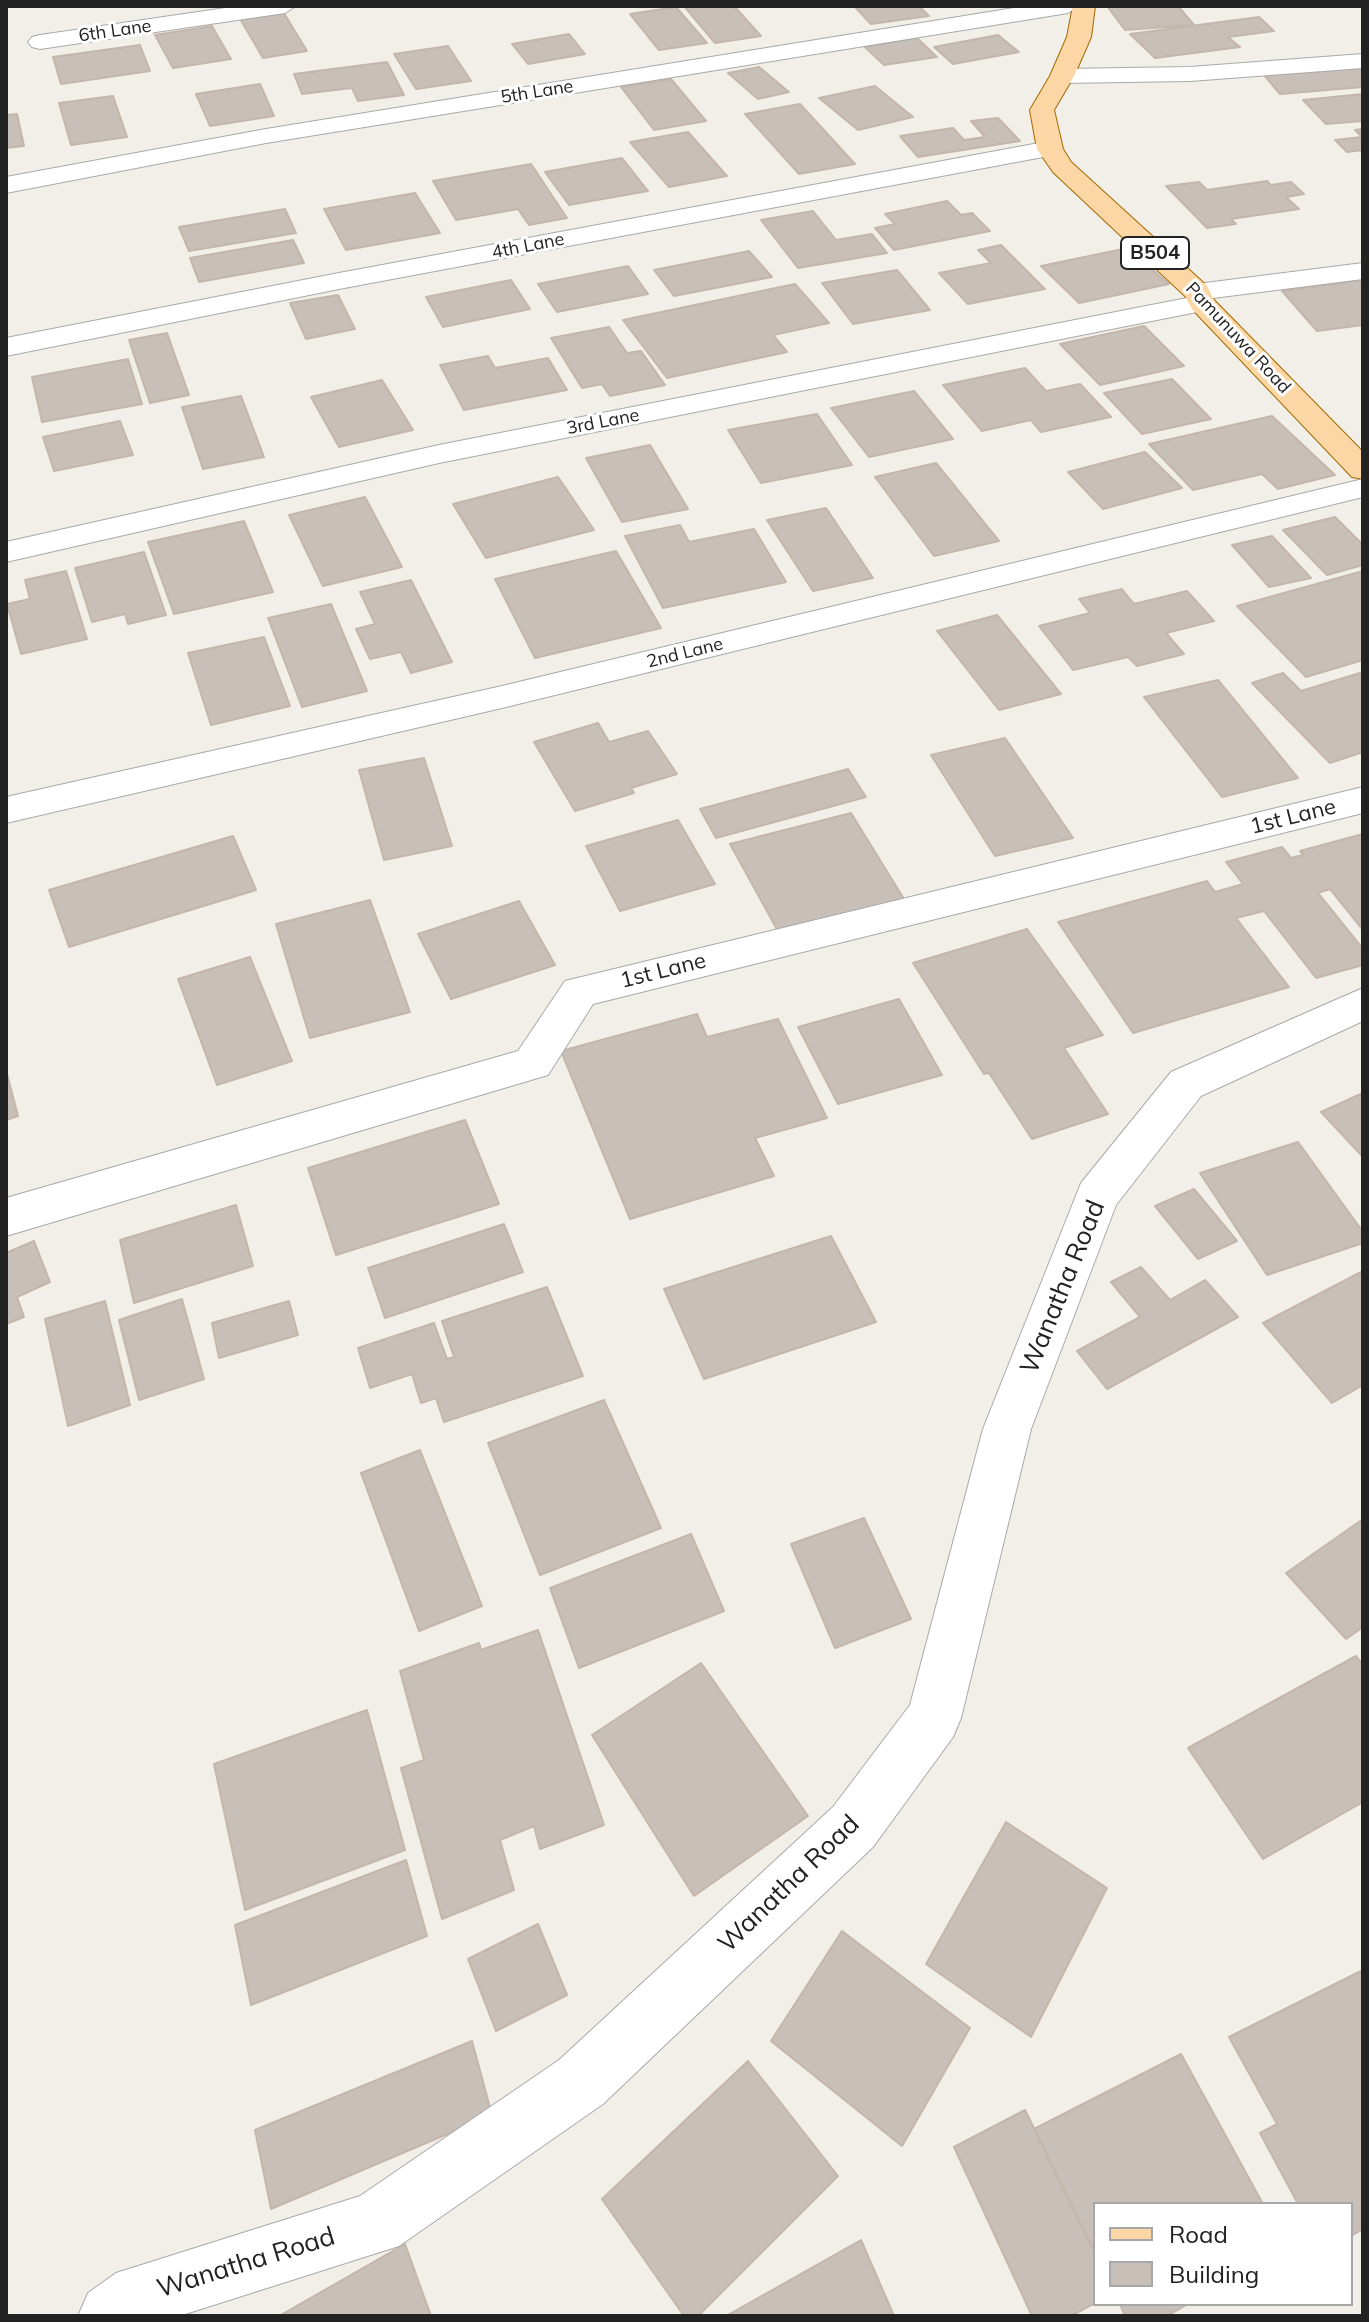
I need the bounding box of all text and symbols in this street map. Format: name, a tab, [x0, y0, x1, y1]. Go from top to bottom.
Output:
street label: 6th Lane	[77, 15, 153, 47]
street label: 5th Lane	[499, 76, 575, 108]
street label: 4th Lane	[490, 228, 566, 264]
road number: B504	[1121, 237, 1189, 269]
street label: Pamunuwa Road	[1181, 278, 1295, 398]
street label: 3rd Lane	[565, 404, 641, 440]
street label: 2nd Lane	[645, 633, 725, 673]
street label: 1st Lane	[1247, 794, 1339, 840]
street label: 1st Lane	[617, 948, 709, 994]
street label: Wanatha Road	[1014, 1196, 1112, 1378]
street label: Wanatha Road	[712, 1809, 866, 1959]
legend	[1093, 2202, 1353, 2306]
text: Road	[1169, 2219, 1228, 2249]
street label: Wanatha Road	[153, 2221, 339, 2305]
text: Building	[1169, 2259, 1259, 2289]

